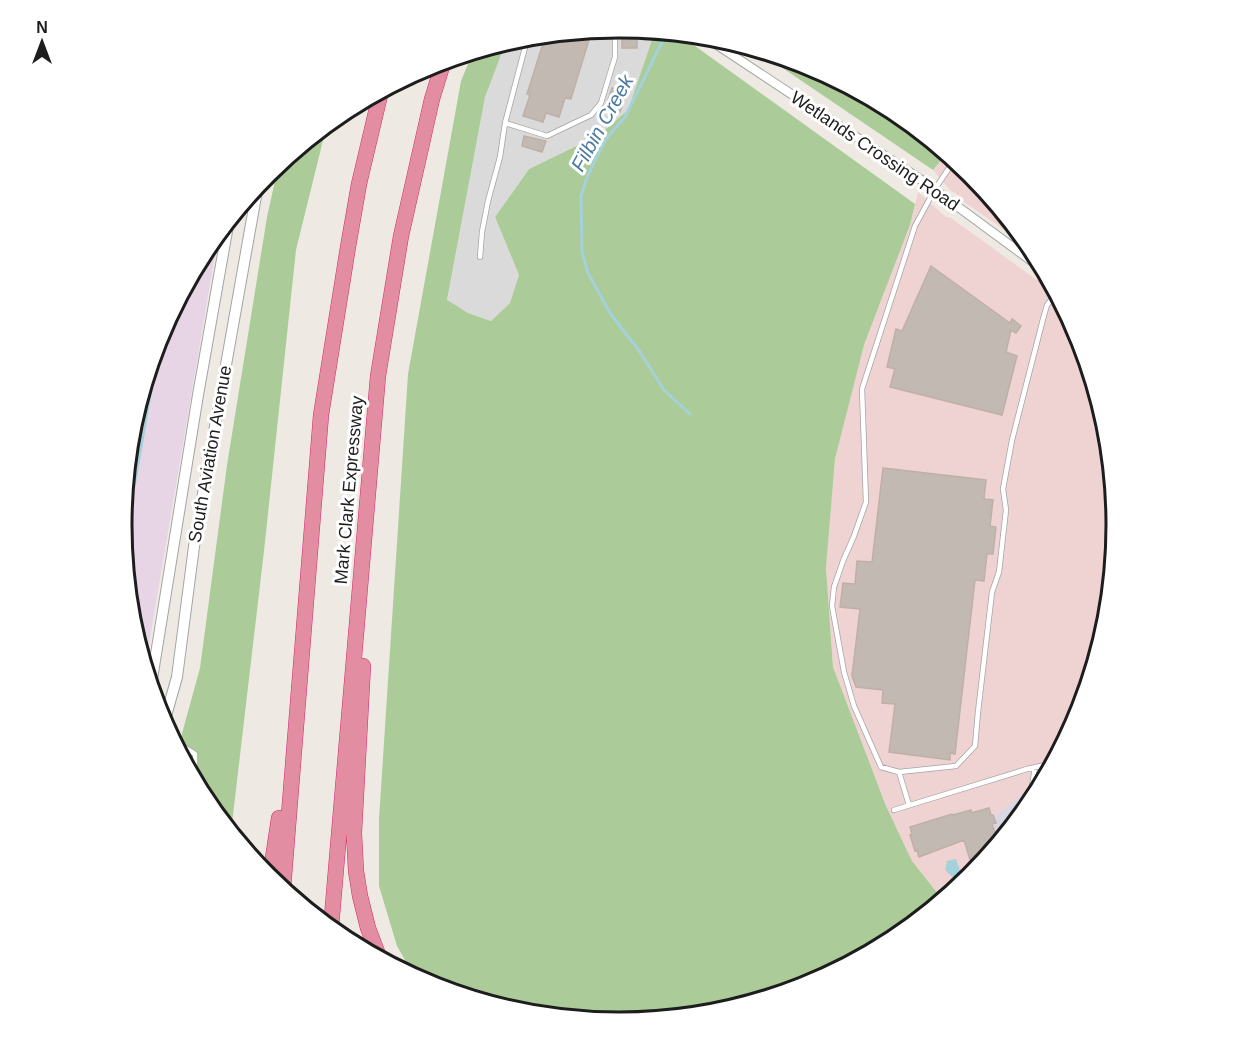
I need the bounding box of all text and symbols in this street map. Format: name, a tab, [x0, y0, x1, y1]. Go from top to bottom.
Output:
north arrow	[12, 12, 72, 72]
text: N	[36, 19, 48, 36]
water label: Filbin Creek	[567, 70, 638, 175]
street label: Wetlands Crossing Road	[787, 87, 963, 215]
street label: South Aviation Avenue	[185, 364, 235, 544]
street label: Mark Clark Expressway	[331, 395, 367, 585]

